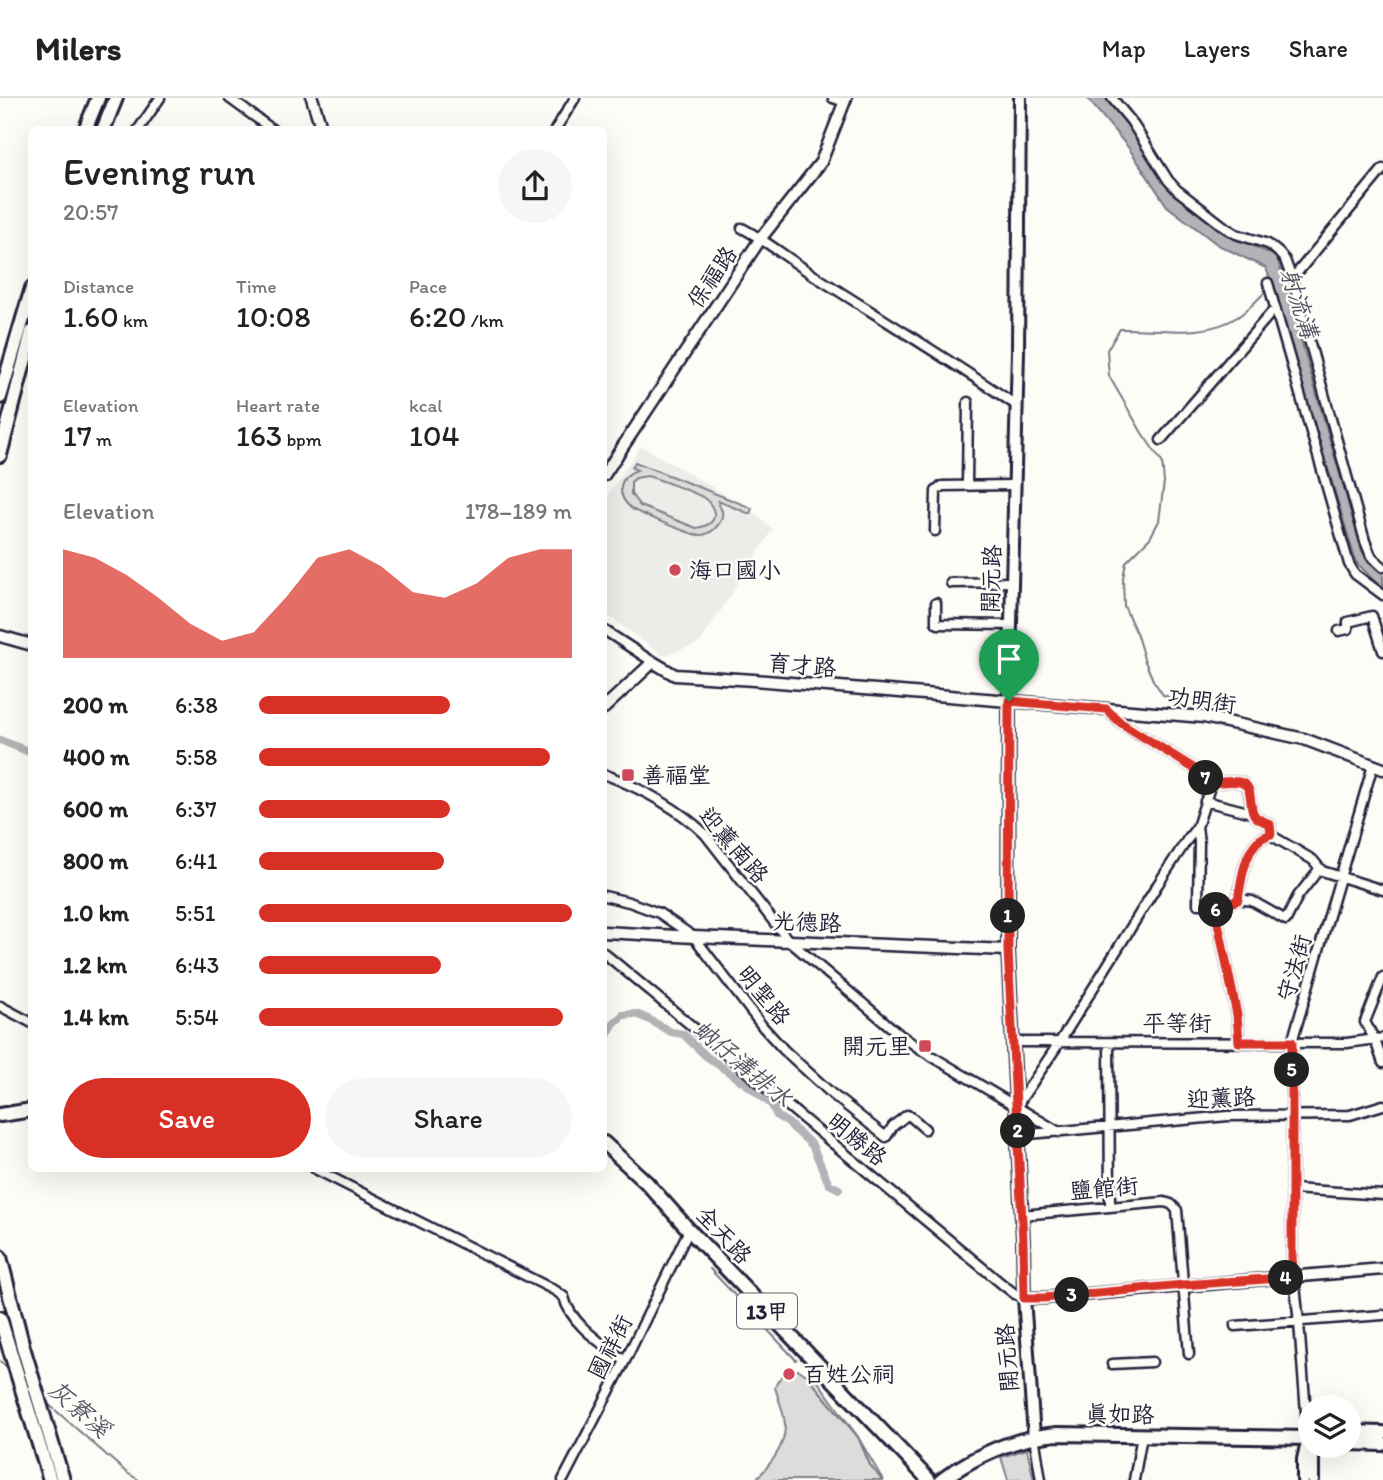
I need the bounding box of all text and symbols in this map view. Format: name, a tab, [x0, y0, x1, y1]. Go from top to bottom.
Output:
text: Milers	[35, 29, 122, 68]
text: Map	[1102, 34, 1146, 63]
text: Layers	[1184, 34, 1251, 63]
text: Share	[1289, 34, 1348, 63]
text: Evening run	[63, 149, 256, 195]
button: share	[498, 149, 572, 223]
text: 20:57	[63, 198, 118, 226]
street label: 保福路	[681, 241, 743, 313]
water label: 射流溝	[1275, 264, 1326, 344]
text: Distance	[63, 275, 134, 298]
text: Time	[236, 275, 277, 298]
text: Pace	[409, 275, 447, 298]
text: 1.60	[63, 298, 119, 335]
text: 10:08	[236, 298, 311, 335]
text: 6:20	[409, 298, 466, 335]
text: km	[119, 309, 148, 332]
text: /km	[466, 309, 504, 332]
text: Elevation	[63, 394, 139, 417]
text: Heart rate	[236, 394, 320, 417]
text: kcal	[409, 394, 443, 417]
text: 17	[63, 417, 92, 454]
text: 163	[236, 417, 282, 454]
text: 104	[409, 417, 459, 454]
text: m	[92, 428, 112, 451]
text: bpm	[282, 428, 322, 451]
text: Elevation	[63, 497, 154, 525]
text: 178–189 m	[465, 497, 572, 525]
street label: 開元路	[976, 544, 1006, 614]
place label: 海口國小	[689, 556, 781, 584]
marker: 海口國小	[667, 562, 683, 578]
pin	[979, 629, 1039, 701]
icon: arrive	[990, 640, 1028, 678]
street label: 育才路	[766, 648, 838, 682]
street label: 功明街	[1166, 681, 1238, 719]
text: 200 m	[63, 691, 128, 719]
text: 6:38	[175, 691, 218, 719]
text: 400 m	[63, 743, 130, 771]
text: 5:58	[175, 743, 217, 771]
pin: 7	[1188, 760, 1224, 796]
place label: 善福堂	[642, 761, 711, 789]
text: 7	[1201, 766, 1210, 789]
marker: 善福堂	[620, 767, 636, 783]
text: 600 m	[63, 795, 128, 823]
text: 6:37	[175, 795, 217, 823]
street label: 迎薰南路	[693, 801, 775, 889]
text: 800 m	[63, 847, 128, 875]
text: 6:41	[175, 847, 217, 875]
pin: 6	[1198, 892, 1234, 928]
pin: 1	[990, 898, 1026, 934]
text: 6	[1210, 898, 1221, 921]
text: 1.0 km	[63, 899, 129, 927]
text: 5:51	[175, 899, 215, 927]
text: 1	[1003, 904, 1012, 927]
street label: 光德路	[772, 907, 842, 937]
street label: 守法街	[1271, 931, 1317, 1005]
text: 1.2 km	[63, 951, 127, 979]
text: 6:43	[175, 951, 219, 979]
street label: 明聖路	[731, 959, 797, 1031]
text: 1.4 km	[63, 1003, 129, 1031]
text: 5:54	[175, 1003, 219, 1031]
street label: 平等街	[1143, 1009, 1212, 1037]
water label: 蚋仔溝排水	[688, 1013, 799, 1113]
place label: 開元里	[842, 1032, 911, 1060]
marker: 開元里	[917, 1038, 933, 1054]
pin: 5	[1274, 1052, 1310, 1088]
text: 5	[1287, 1058, 1296, 1081]
button: Save	[63, 1078, 311, 1158]
button: Share	[325, 1078, 572, 1158]
street label: 迎薰路	[1186, 1082, 1256, 1114]
street label: 明勝路	[821, 1106, 893, 1172]
pin: 2	[1000, 1114, 1036, 1148]
text: 2	[1013, 1119, 1023, 1142]
street label: 鹽館街	[1068, 1171, 1140, 1205]
street label: 全天路	[690, 1200, 758, 1270]
pin: 4	[1268, 1260, 1304, 1296]
text: 4	[1280, 1266, 1291, 1289]
pin: 3	[1054, 1278, 1090, 1312]
text: 3	[1066, 1283, 1077, 1306]
road number: 13甲	[737, 1294, 797, 1328]
street label: 國祥街	[582, 1310, 638, 1384]
street label: 開元路	[991, 1323, 1023, 1393]
place label: 百姓公祠	[803, 1360, 895, 1388]
marker: 百姓公祠	[781, 1366, 797, 1382]
water label: 灰寮溪	[43, 1374, 118, 1445]
map controls	[1298, 1395, 1361, 1458]
button: layers	[1298, 1395, 1361, 1458]
street label: 真如路	[1085, 1399, 1155, 1429]

